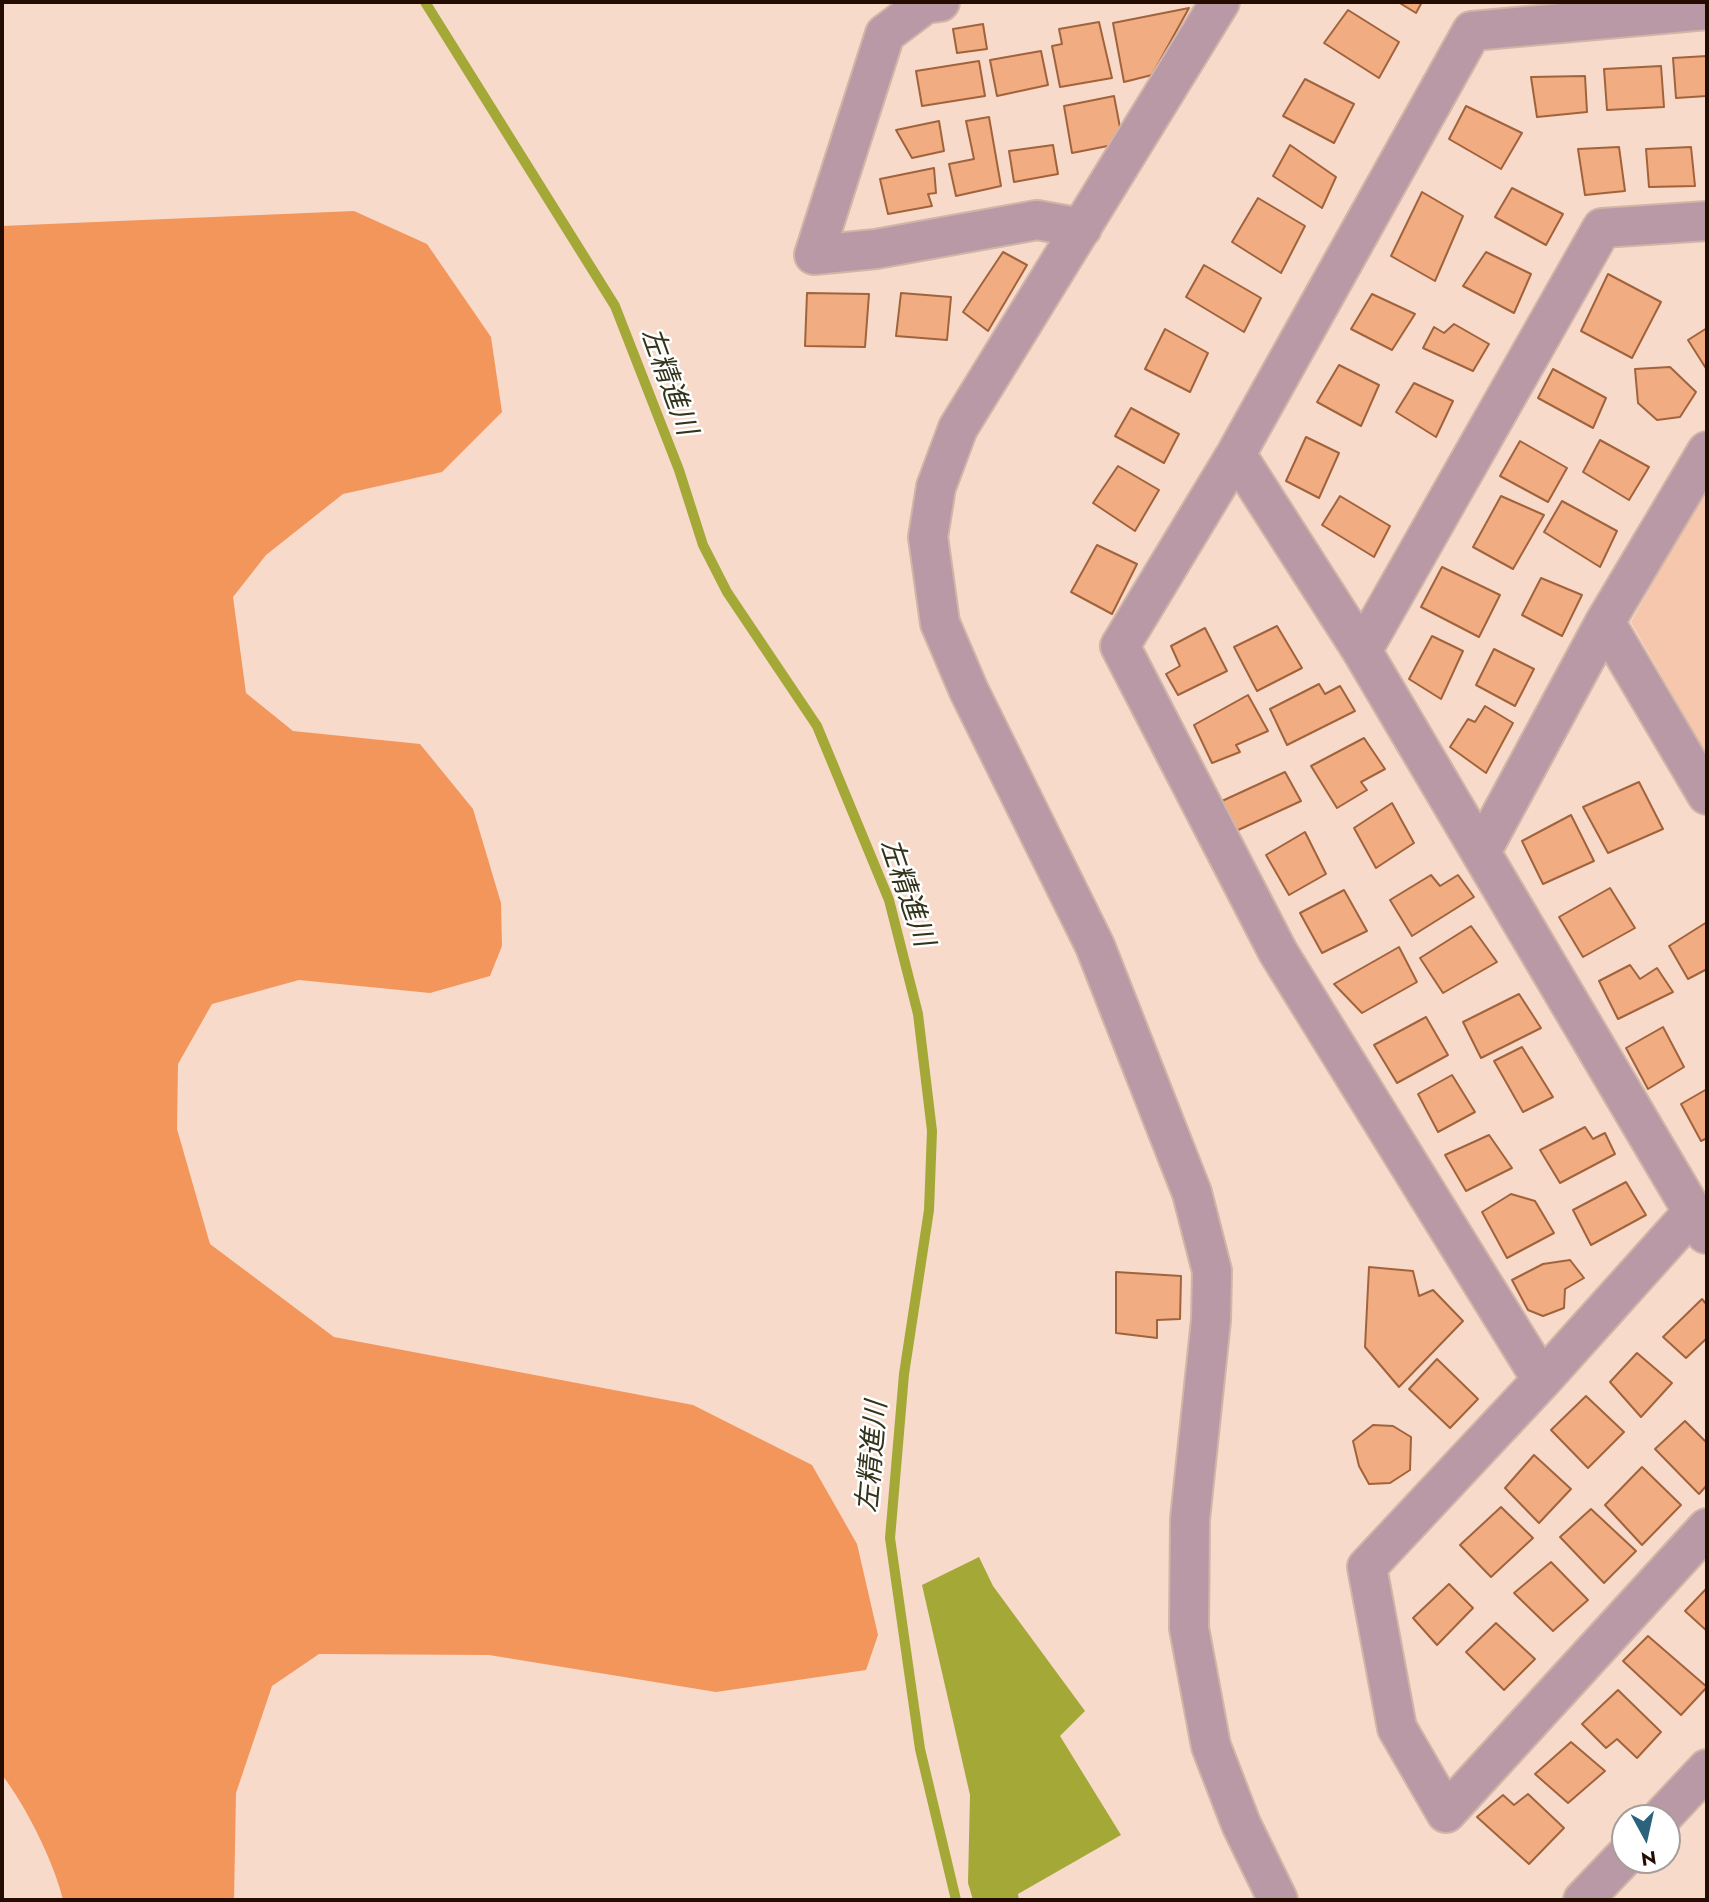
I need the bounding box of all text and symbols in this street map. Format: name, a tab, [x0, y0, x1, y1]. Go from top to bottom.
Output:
water label: 左精進川	[632, 324, 702, 440]
water label: 左精進川	[871, 835, 939, 951]
water label: 左精進川	[852, 1400, 896, 1514]
north arrow	[1611, 1804, 1681, 1874]
text: N	[1639, 1844, 1658, 1873]

